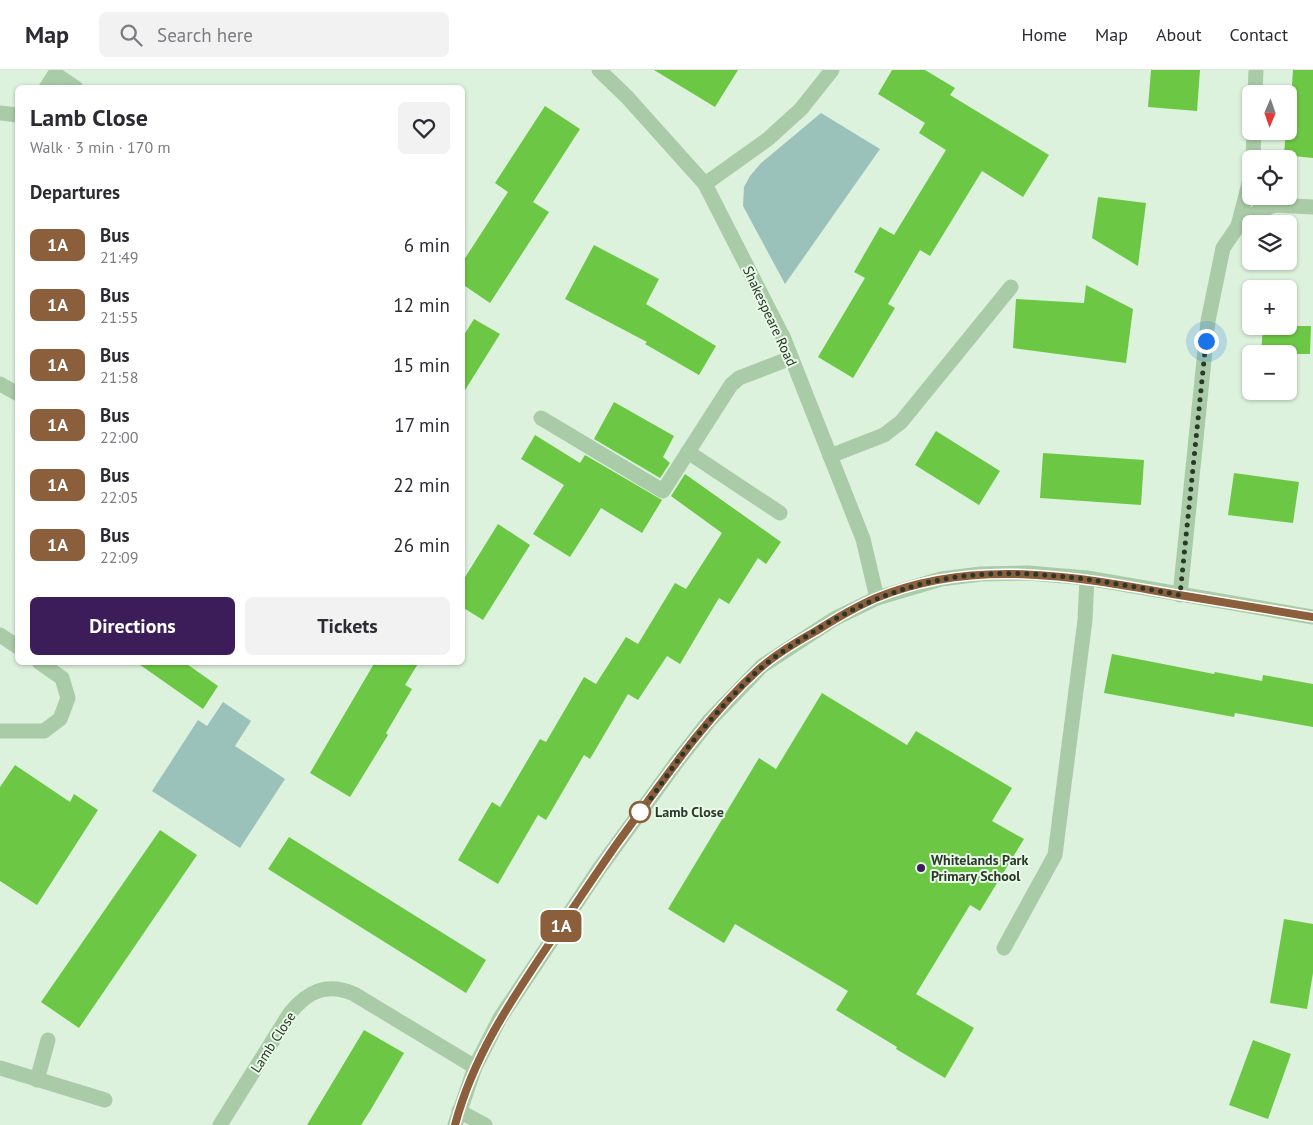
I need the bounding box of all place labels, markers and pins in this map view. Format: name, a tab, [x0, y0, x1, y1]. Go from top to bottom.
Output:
marker: Lamb Close	[629, 801, 651, 823]
place label: Lamb Close	[655, 803, 724, 821]
place label: Whitelands Park Primary School	[931, 851, 1029, 885]
marker: Whitelands Park Primary School	[915, 862, 927, 874]

